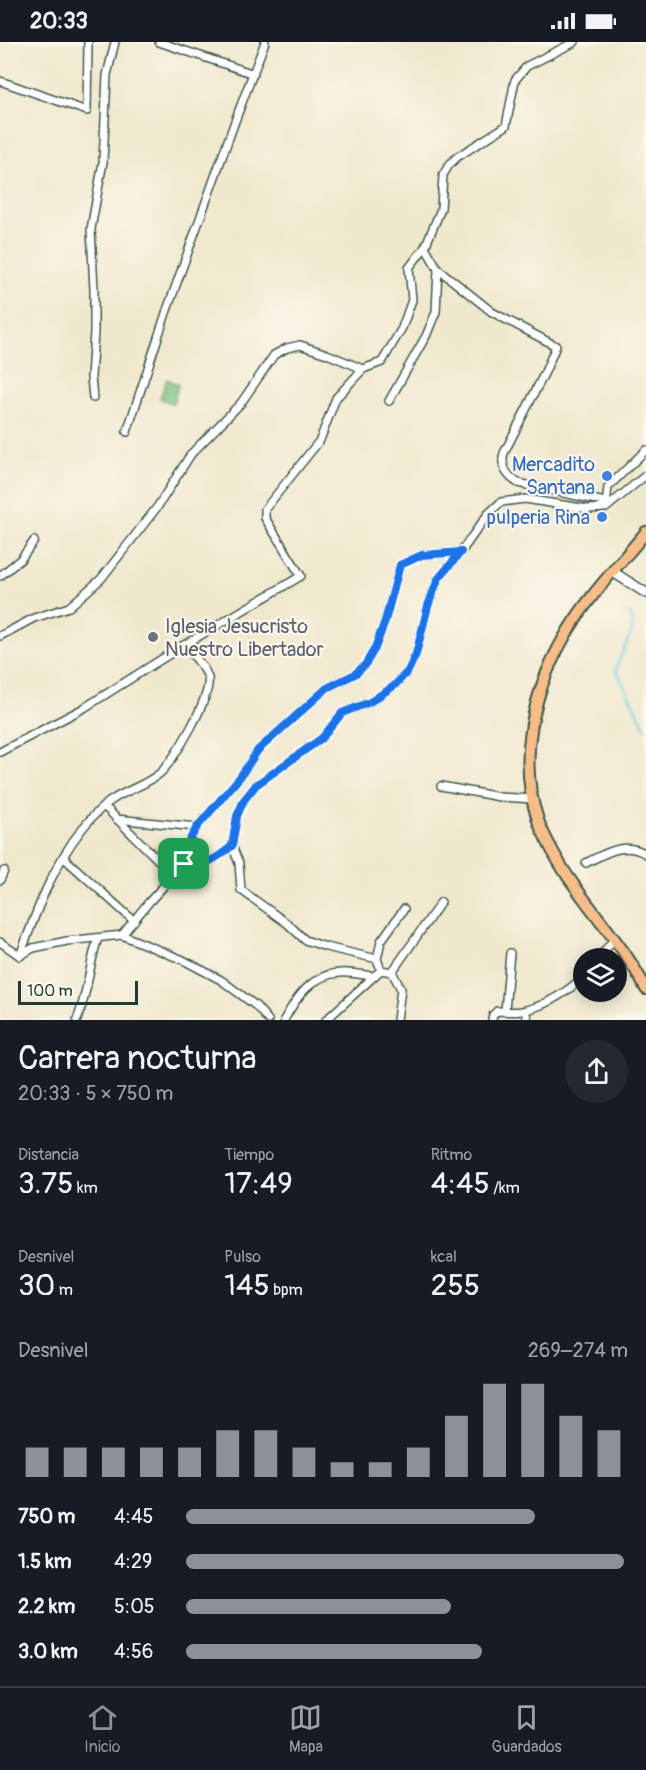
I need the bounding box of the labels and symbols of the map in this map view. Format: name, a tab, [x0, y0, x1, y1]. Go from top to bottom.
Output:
place label: Mercadito Santana	[512, 452, 595, 500]
marker: Mercadito Santana	[600, 469, 614, 483]
place label: pulperia Rina	[487, 505, 590, 530]
marker: pulperia Rina	[595, 510, 609, 524]
place label: Iglesia Jesucristo Nuestro Libertador	[165, 614, 324, 662]
marker: Iglesia Jesucristo Nuestro Libertador	[146, 630, 160, 644]
pin	[158, 838, 209, 889]
scale bar	[18, 978, 138, 1006]

